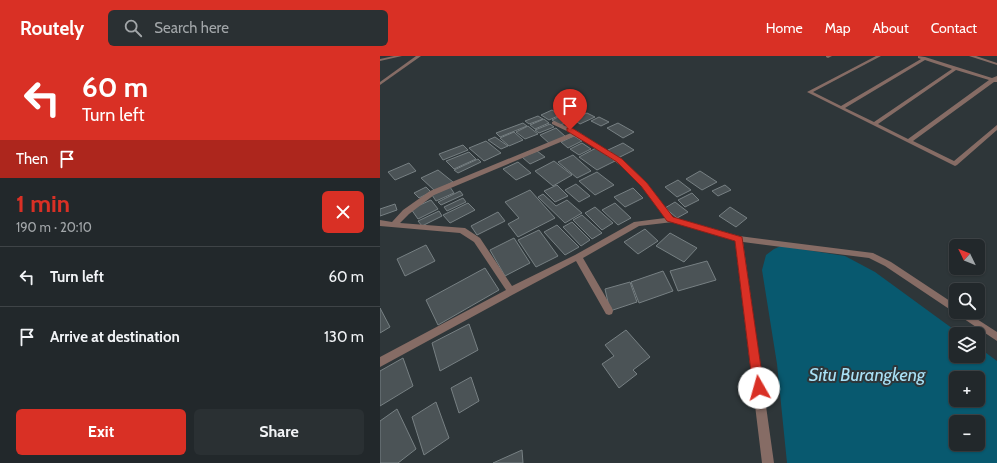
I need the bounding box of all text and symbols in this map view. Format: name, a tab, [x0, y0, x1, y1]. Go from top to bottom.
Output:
search box	[108, 10, 388, 46]
text: Routely	[20, 17, 84, 40]
icon: search	[122, 17, 144, 39]
text: Search here	[154, 19, 229, 37]
text: Home	[766, 19, 803, 37]
text: Map	[825, 19, 850, 37]
text: About	[872, 19, 909, 37]
text: Contact	[931, 19, 977, 37]
text: 60 m	[82, 70, 148, 104]
icon: left	[16, 72, 68, 124]
pin	[553, 89, 587, 130]
icon: arrive	[559, 95, 581, 117]
text: Turn left	[82, 104, 145, 126]
icon: arrive	[56, 148, 78, 170]
text: Then	[16, 150, 48, 168]
text: 1 min	[16, 189, 70, 218]
button: close	[322, 191, 364, 233]
text: 190 m · 20:10	[16, 219, 92, 235]
north arrow	[949, 239, 985, 275]
map controls	[949, 239, 985, 451]
icon: left	[16, 266, 38, 288]
text: Turn left	[50, 268, 104, 286]
text: 60 m	[328, 268, 364, 286]
button: search	[949, 283, 985, 319]
icon: arrive	[16, 326, 38, 348]
button: layers	[949, 327, 985, 363]
text: Arrive at destination	[50, 328, 180, 346]
text: 130 m	[324, 328, 364, 346]
water label: Situ Burangkeng	[809, 364, 926, 386]
position arrow	[738, 367, 780, 409]
button: +	[949, 371, 985, 407]
button: Exit	[16, 409, 186, 455]
button: Share	[194, 409, 364, 455]
button: −	[949, 415, 985, 451]

